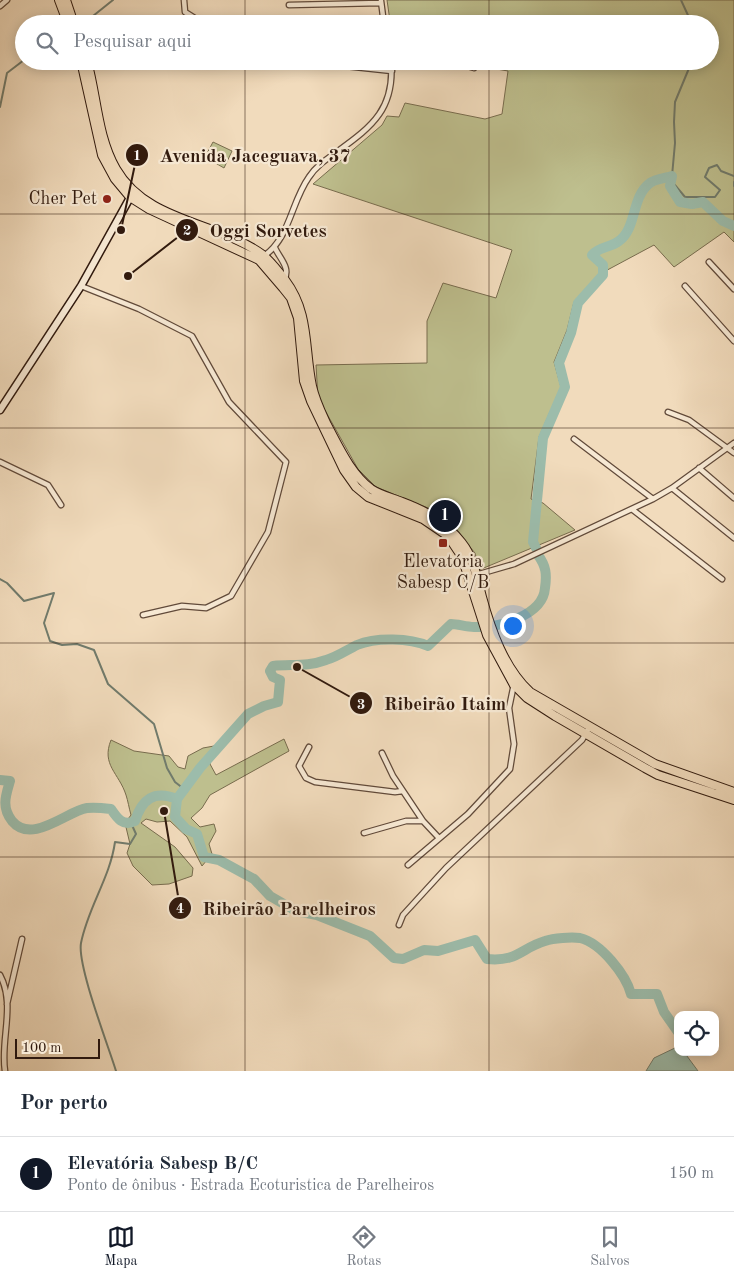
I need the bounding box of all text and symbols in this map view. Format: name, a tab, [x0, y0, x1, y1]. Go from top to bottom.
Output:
search box	[15, 15, 719, 70]
icon: search	[33, 29, 61, 57]
text: Pesquisar aqui	[73, 33, 192, 52]
callout: Avenida Jaceguava, 37	[125, 138, 361, 172]
text: Avenida Jaceguava, 37	[159, 148, 351, 167]
text: 1	[133, 149, 141, 164]
place label: Cher Pet	[29, 190, 97, 208]
marker: Cher Pet	[101, 193, 113, 205]
callout: Oggi Sorvetes	[174, 213, 336, 247]
text: Oggi Sorvetes	[209, 223, 327, 242]
text: 2	[183, 224, 191, 239]
pin: 1	[429, 497, 461, 535]
marker: Elevatória Sabesp C/B	[437, 537, 449, 549]
place label: Elevatória Sabesp C/B	[397, 553, 489, 592]
your location	[500, 613, 526, 639]
callout: Ribeirão Itaim	[349, 686, 517, 720]
text: Ribeirão Itaim	[384, 696, 506, 715]
text: 3	[357, 698, 365, 713]
callout: Ribeirão Parelheiros	[168, 891, 386, 925]
text: Ribeirão Parelheiros	[202, 901, 376, 920]
text: 4	[176, 902, 184, 917]
map controls	[674, 1011, 719, 1056]
button: locate	[674, 1011, 719, 1056]
scale bar	[15, 1036, 100, 1059]
text: 100 m	[22, 1041, 61, 1055]
text: Por perto	[20, 1093, 108, 1114]
text: Elevatória Sabesp B/C	[67, 1155, 258, 1174]
text: 1	[31, 1166, 41, 1182]
text: 150 m	[669, 1166, 714, 1182]
text: Ponto de ônibus · Estrada Ecoturistica de Parelheiros	[67, 1178, 434, 1194]
tab: Mapa	[105, 1223, 137, 1270]
tab: Rotas	[346, 1223, 381, 1270]
tab: Salvos	[590, 1223, 629, 1270]

